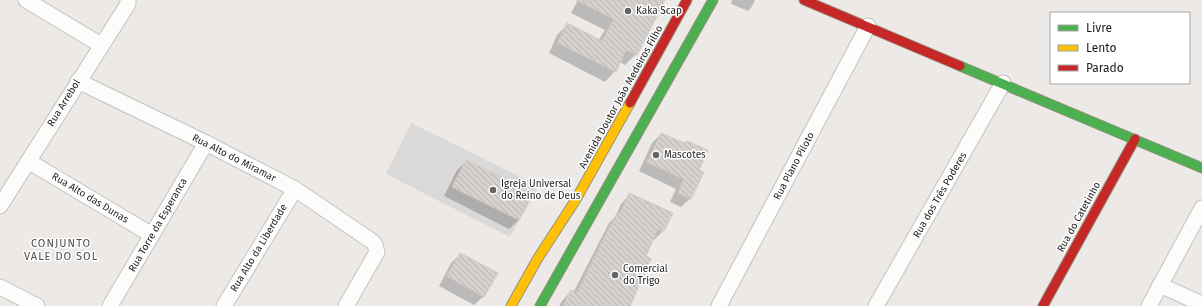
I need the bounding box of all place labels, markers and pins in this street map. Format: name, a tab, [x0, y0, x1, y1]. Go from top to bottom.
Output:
place label: Kaka Scap	[636, 5, 682, 17]
marker: Kaka Scap	[623, 6, 633, 16]
place label: Mascotes	[664, 149, 706, 161]
marker: Mascotes	[651, 150, 661, 160]
place label: Igreja Universal do Reino de Deus	[501, 178, 581, 202]
marker: Igreja Universal do Reino de Deus	[488, 185, 498, 195]
place label: Comercial do Trigo	[623, 263, 668, 287]
marker: Comercial do Trigo	[610, 270, 620, 280]

